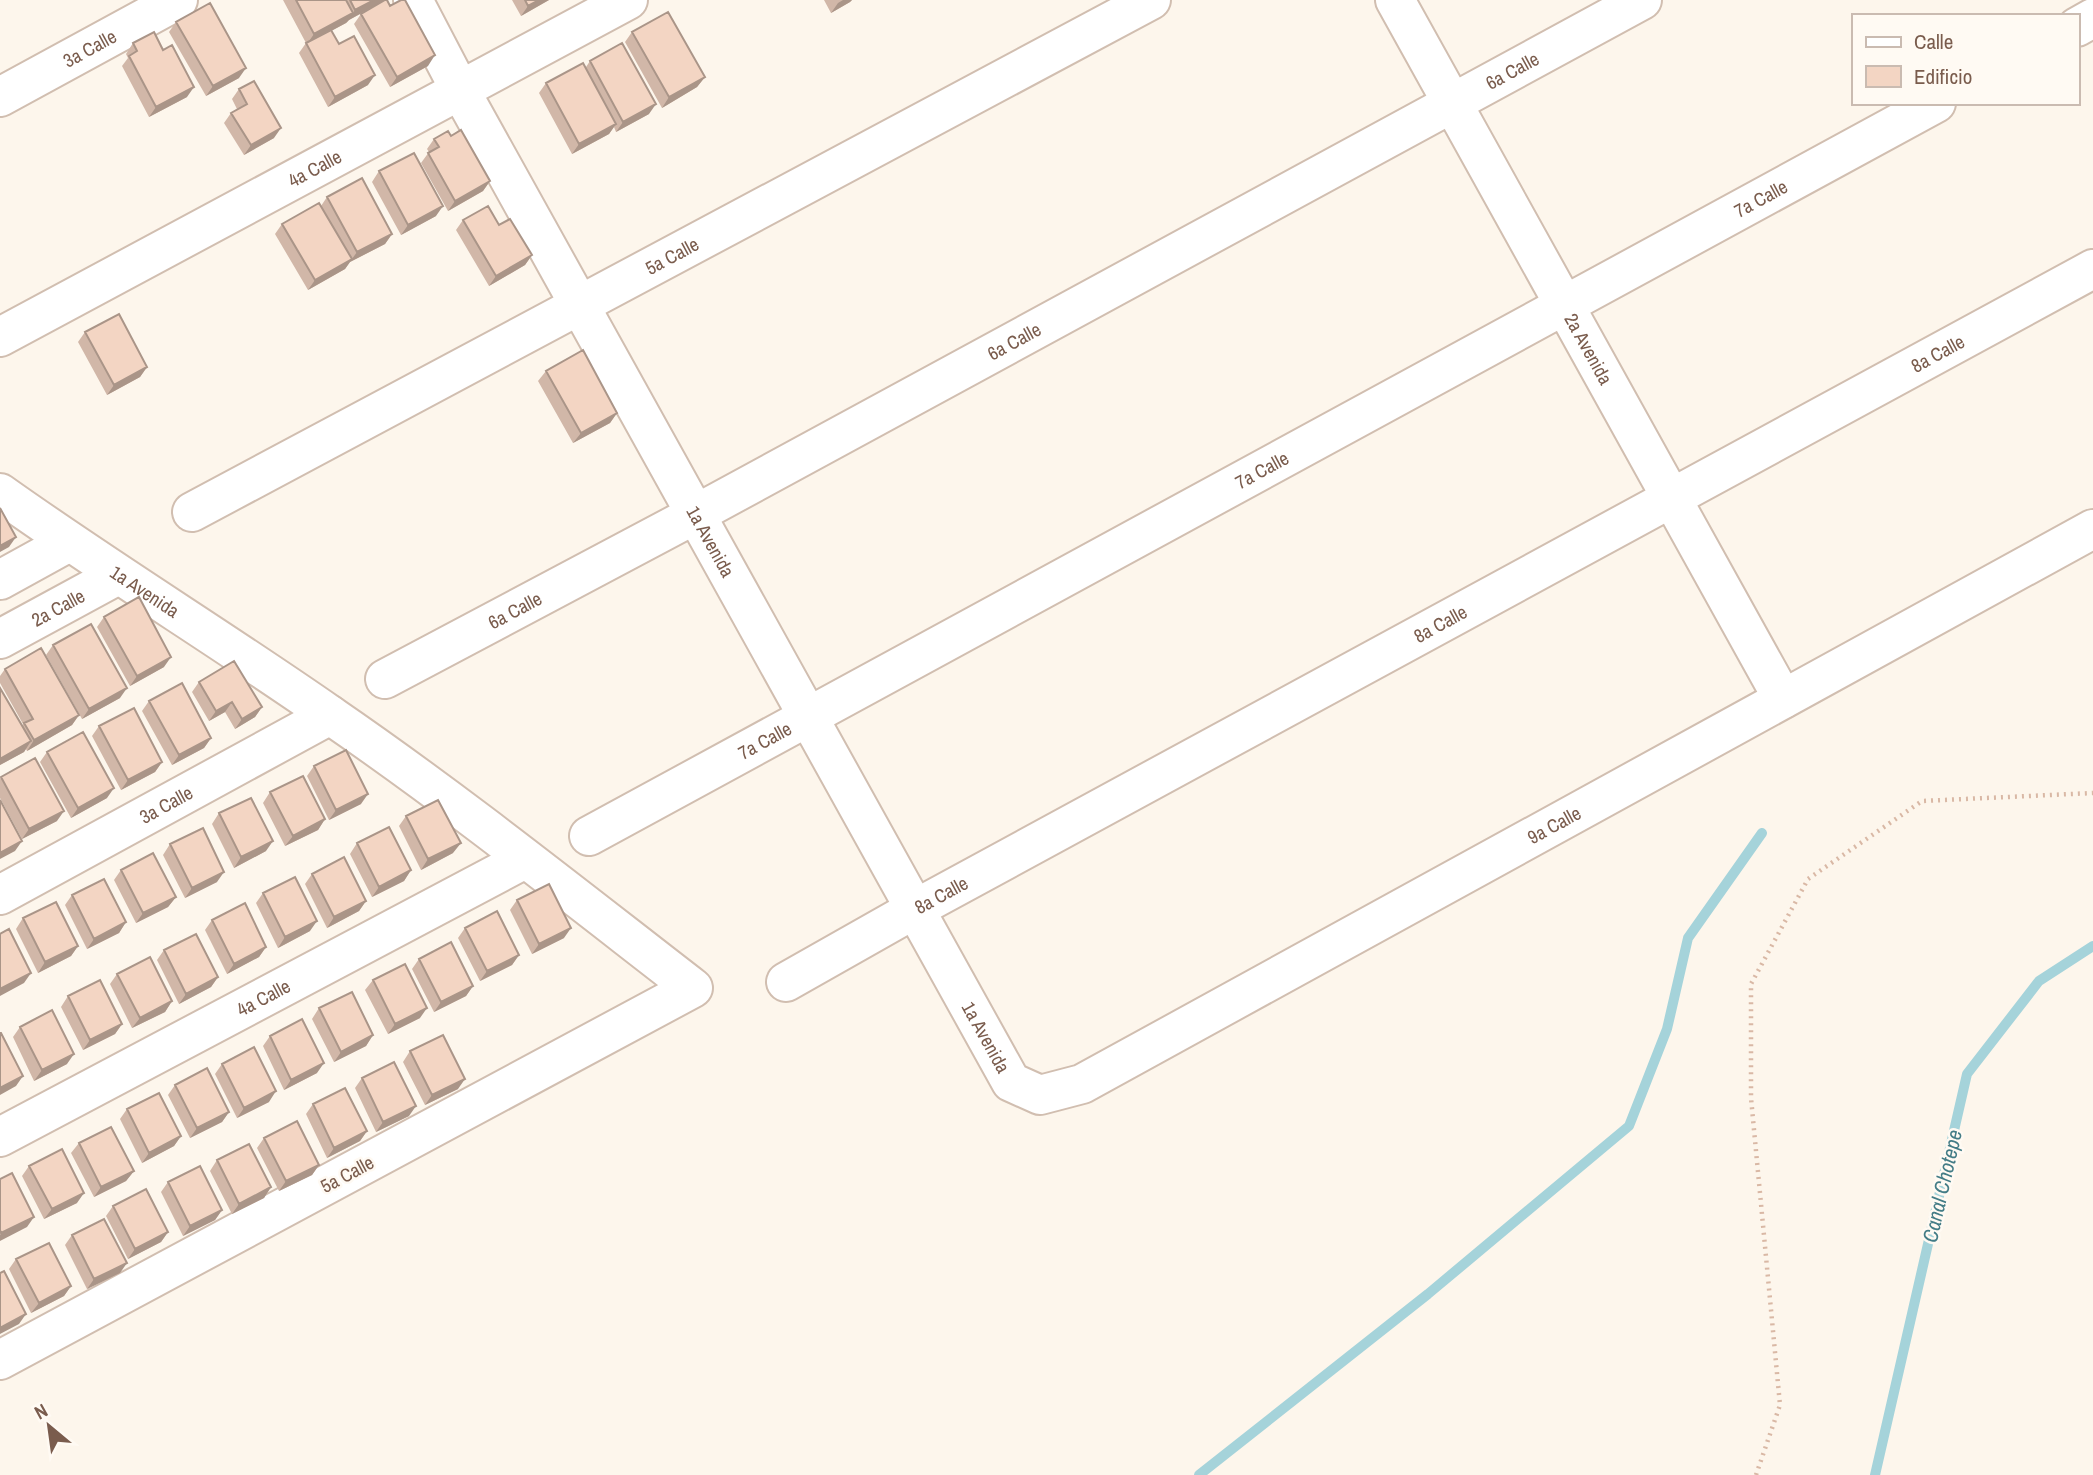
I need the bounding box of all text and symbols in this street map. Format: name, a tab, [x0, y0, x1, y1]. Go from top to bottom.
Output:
legend	[1852, 14, 2079, 105]
street label: 3a Calle	[58, 23, 121, 73]
text: Calle	[1914, 27, 1953, 56]
street label: 6a Calle	[1481, 45, 1544, 96]
text: Edificio	[1914, 62, 1972, 91]
street label: 4a Calle	[283, 143, 346, 193]
street label: 7a Calle	[1729, 173, 1792, 223]
street label: 5a Calle	[641, 231, 703, 281]
street label: 2a Avenida	[1558, 309, 1619, 389]
street label: 6a Calle	[983, 316, 1045, 366]
street label: 8a Calle	[1906, 328, 1969, 379]
street label: 7a Calle	[1230, 445, 1293, 495]
street label: 1a Avenida	[681, 501, 741, 582]
street label: 1a Avenida	[105, 559, 185, 624]
street label: 2a Calle	[27, 582, 89, 633]
street label: 6a Calle	[483, 585, 546, 635]
street label: 8a Calle	[1409, 599, 1472, 649]
street label: 7a Calle	[733, 715, 796, 765]
street label: 3a Calle	[135, 779, 197, 830]
street label: 9a Calle	[1523, 800, 1585, 850]
street label: 8a Calle	[910, 870, 973, 920]
street label: 4a Calle	[232, 973, 295, 1022]
street label: 1a Avenida	[956, 997, 1017, 1078]
water label: Canal Chotepe	[1915, 1127, 1969, 1245]
street label: 5a Calle	[316, 1149, 378, 1199]
north arrow	[14, 1391, 84, 1461]
text: N	[30, 1397, 52, 1425]

